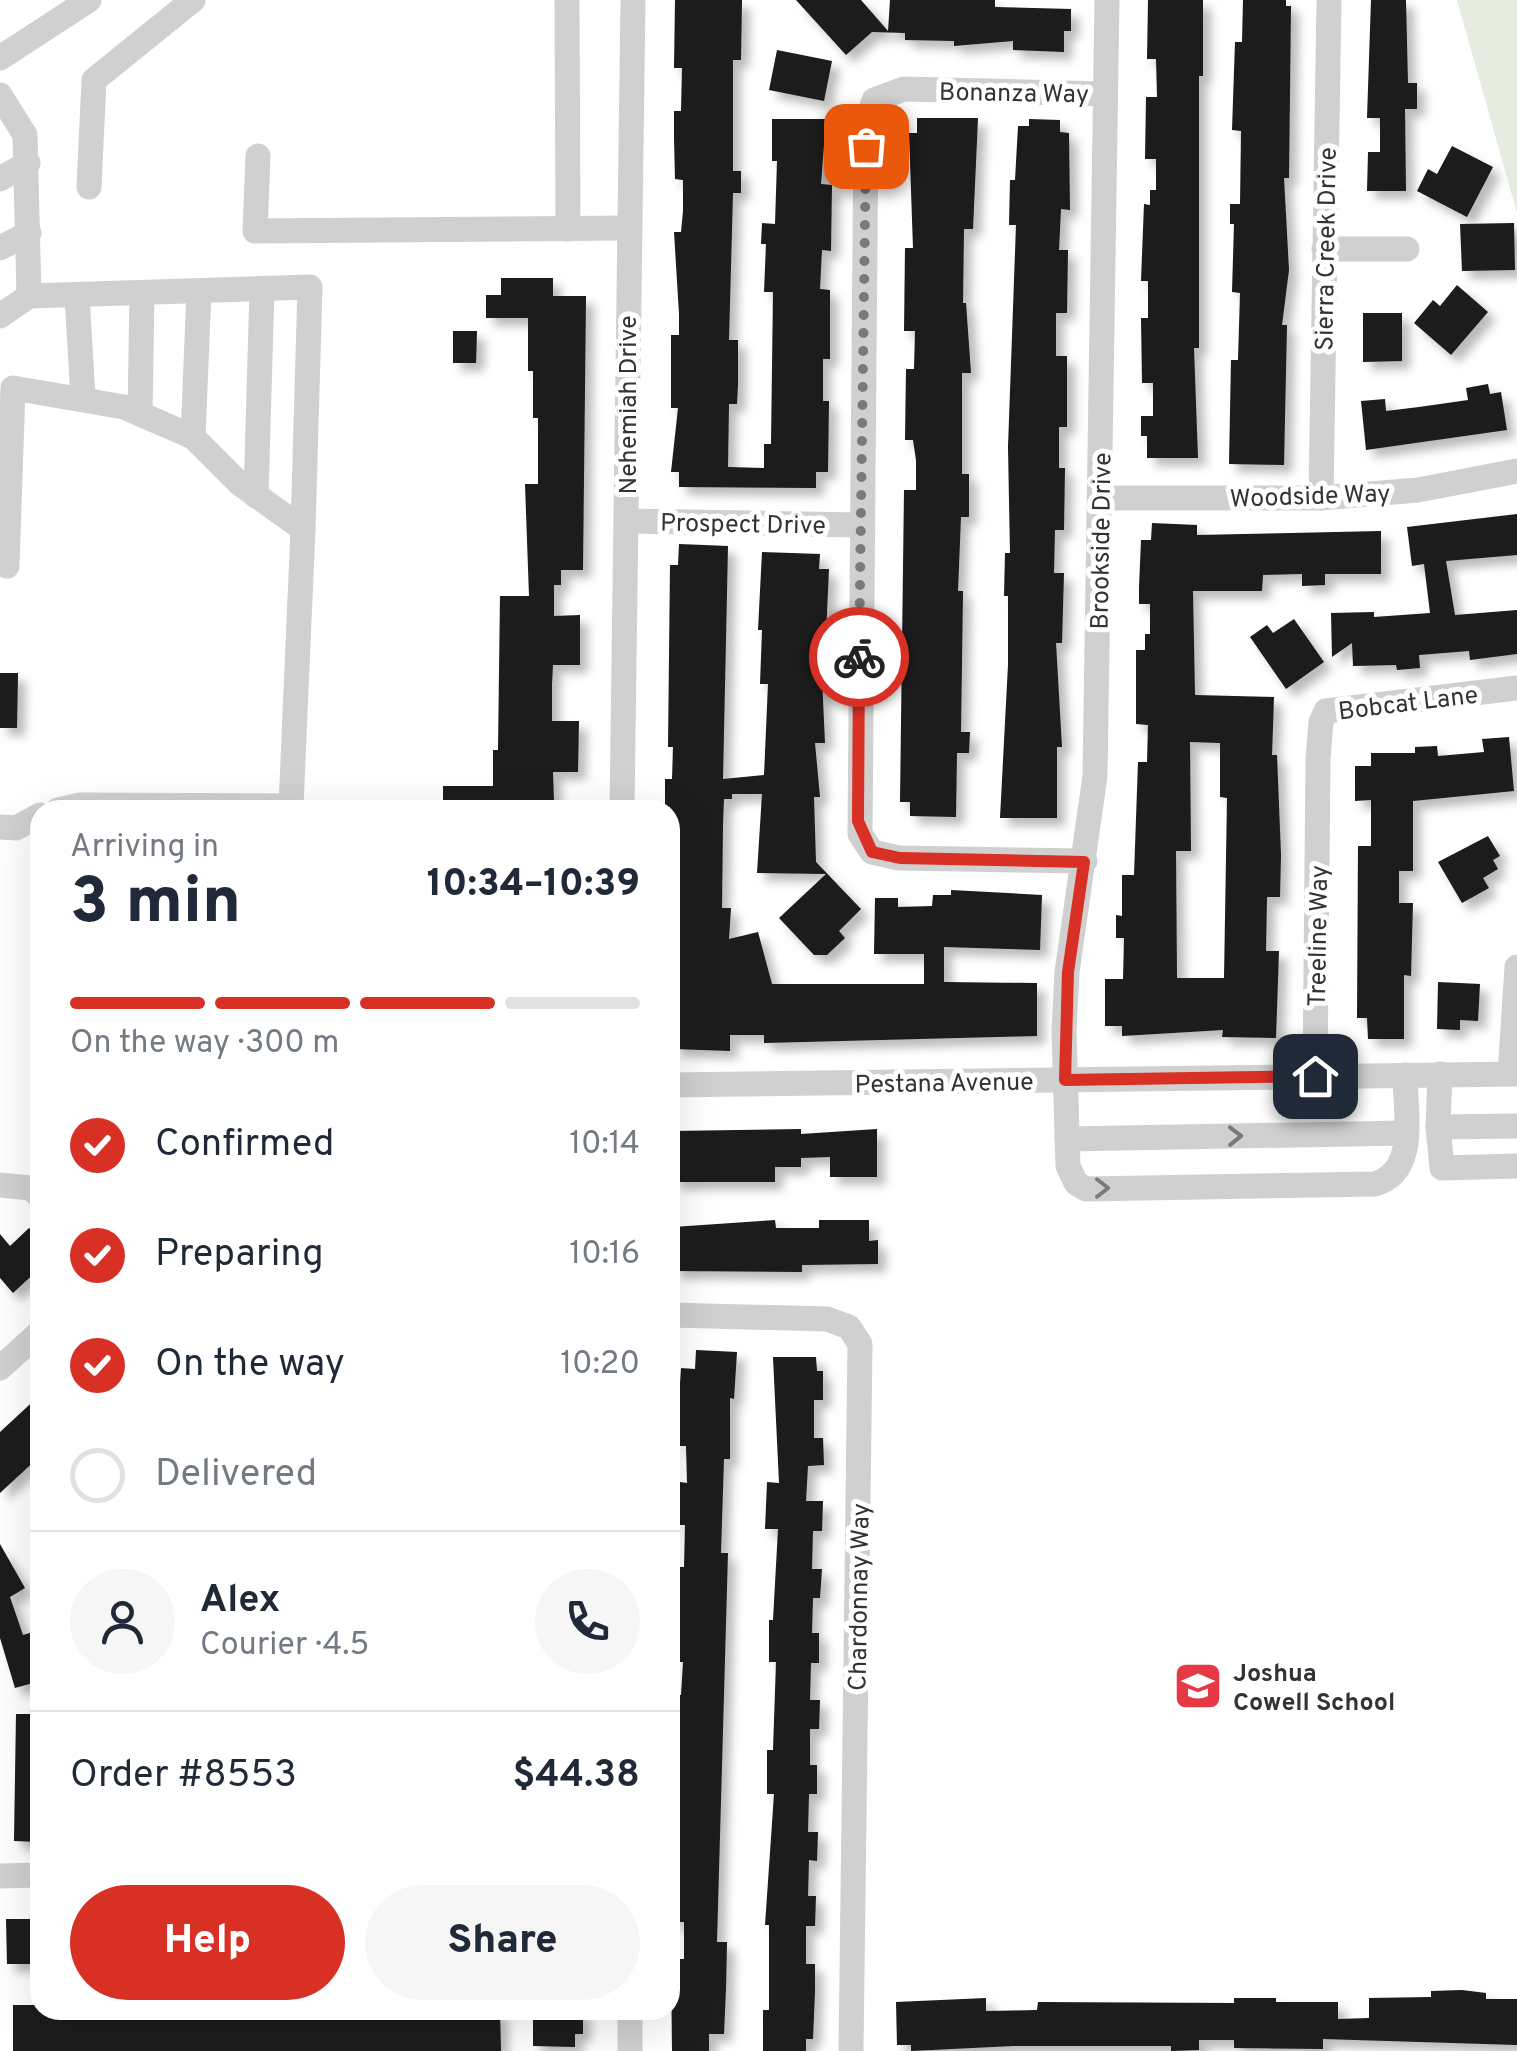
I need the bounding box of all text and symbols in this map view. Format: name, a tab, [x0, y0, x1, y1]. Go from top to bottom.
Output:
street label: Bonanza Way	[939, 78, 1089, 112]
pin	[824, 104, 909, 189]
icon: bag	[839, 119, 894, 174]
street label: Sierra Creek Drive	[1310, 147, 1346, 351]
street label: Nehemiah Drive	[614, 315, 646, 495]
street label: Brookside Drive	[1085, 452, 1121, 630]
street label: Woodside Way	[1229, 479, 1391, 517]
street label: Prospect Drive	[660, 509, 826, 543]
courier	[809, 607, 909, 707]
icon: bike	[832, 630, 887, 685]
street label: Bobcat Lane	[1337, 681, 1480, 729]
text: Arriving in	[70, 828, 219, 868]
text: 10:34–10:39	[427, 861, 640, 910]
text: 3 min	[70, 864, 241, 946]
street label: Treeline Way	[1303, 865, 1337, 1007]
text: On the way · 300 m	[70, 1024, 339, 1064]
pin	[1273, 1034, 1358, 1119]
icon: home	[1288, 1049, 1343, 1104]
street label: Pestana Avenue	[854, 1067, 1034, 1103]
icon: check	[70, 1118, 125, 1173]
text: Confirmed	[155, 1121, 334, 1170]
text: 10:14	[569, 1125, 640, 1165]
one-way arrow	[1227, 1126, 1243, 1147]
one-way arrow	[1096, 1177, 1111, 1199]
icon: check	[70, 1228, 125, 1283]
text: Preparing	[155, 1231, 324, 1280]
text: 10:16	[569, 1235, 640, 1275]
icon: check	[70, 1338, 125, 1393]
text: On the way	[155, 1341, 345, 1390]
text: 10:20	[560, 1345, 640, 1385]
text: Delivered	[155, 1451, 317, 1500]
street label: Chardonnay Way	[843, 1503, 879, 1691]
button: person	[70, 1569, 175, 1674]
button: phone	[535, 1569, 640, 1674]
text: Alex	[200, 1577, 280, 1626]
text: Courier · 4.5	[200, 1626, 369, 1666]
place label: Joshua Cowell School	[1233, 1659, 1395, 1720]
school or university icon: Joshua Cowell School	[1172, 1660, 1224, 1712]
text: Order #8553	[70, 1752, 297, 1801]
text: $44.38	[512, 1752, 640, 1801]
button: Help	[70, 1885, 345, 2000]
button: Share	[365, 1885, 640, 2000]

